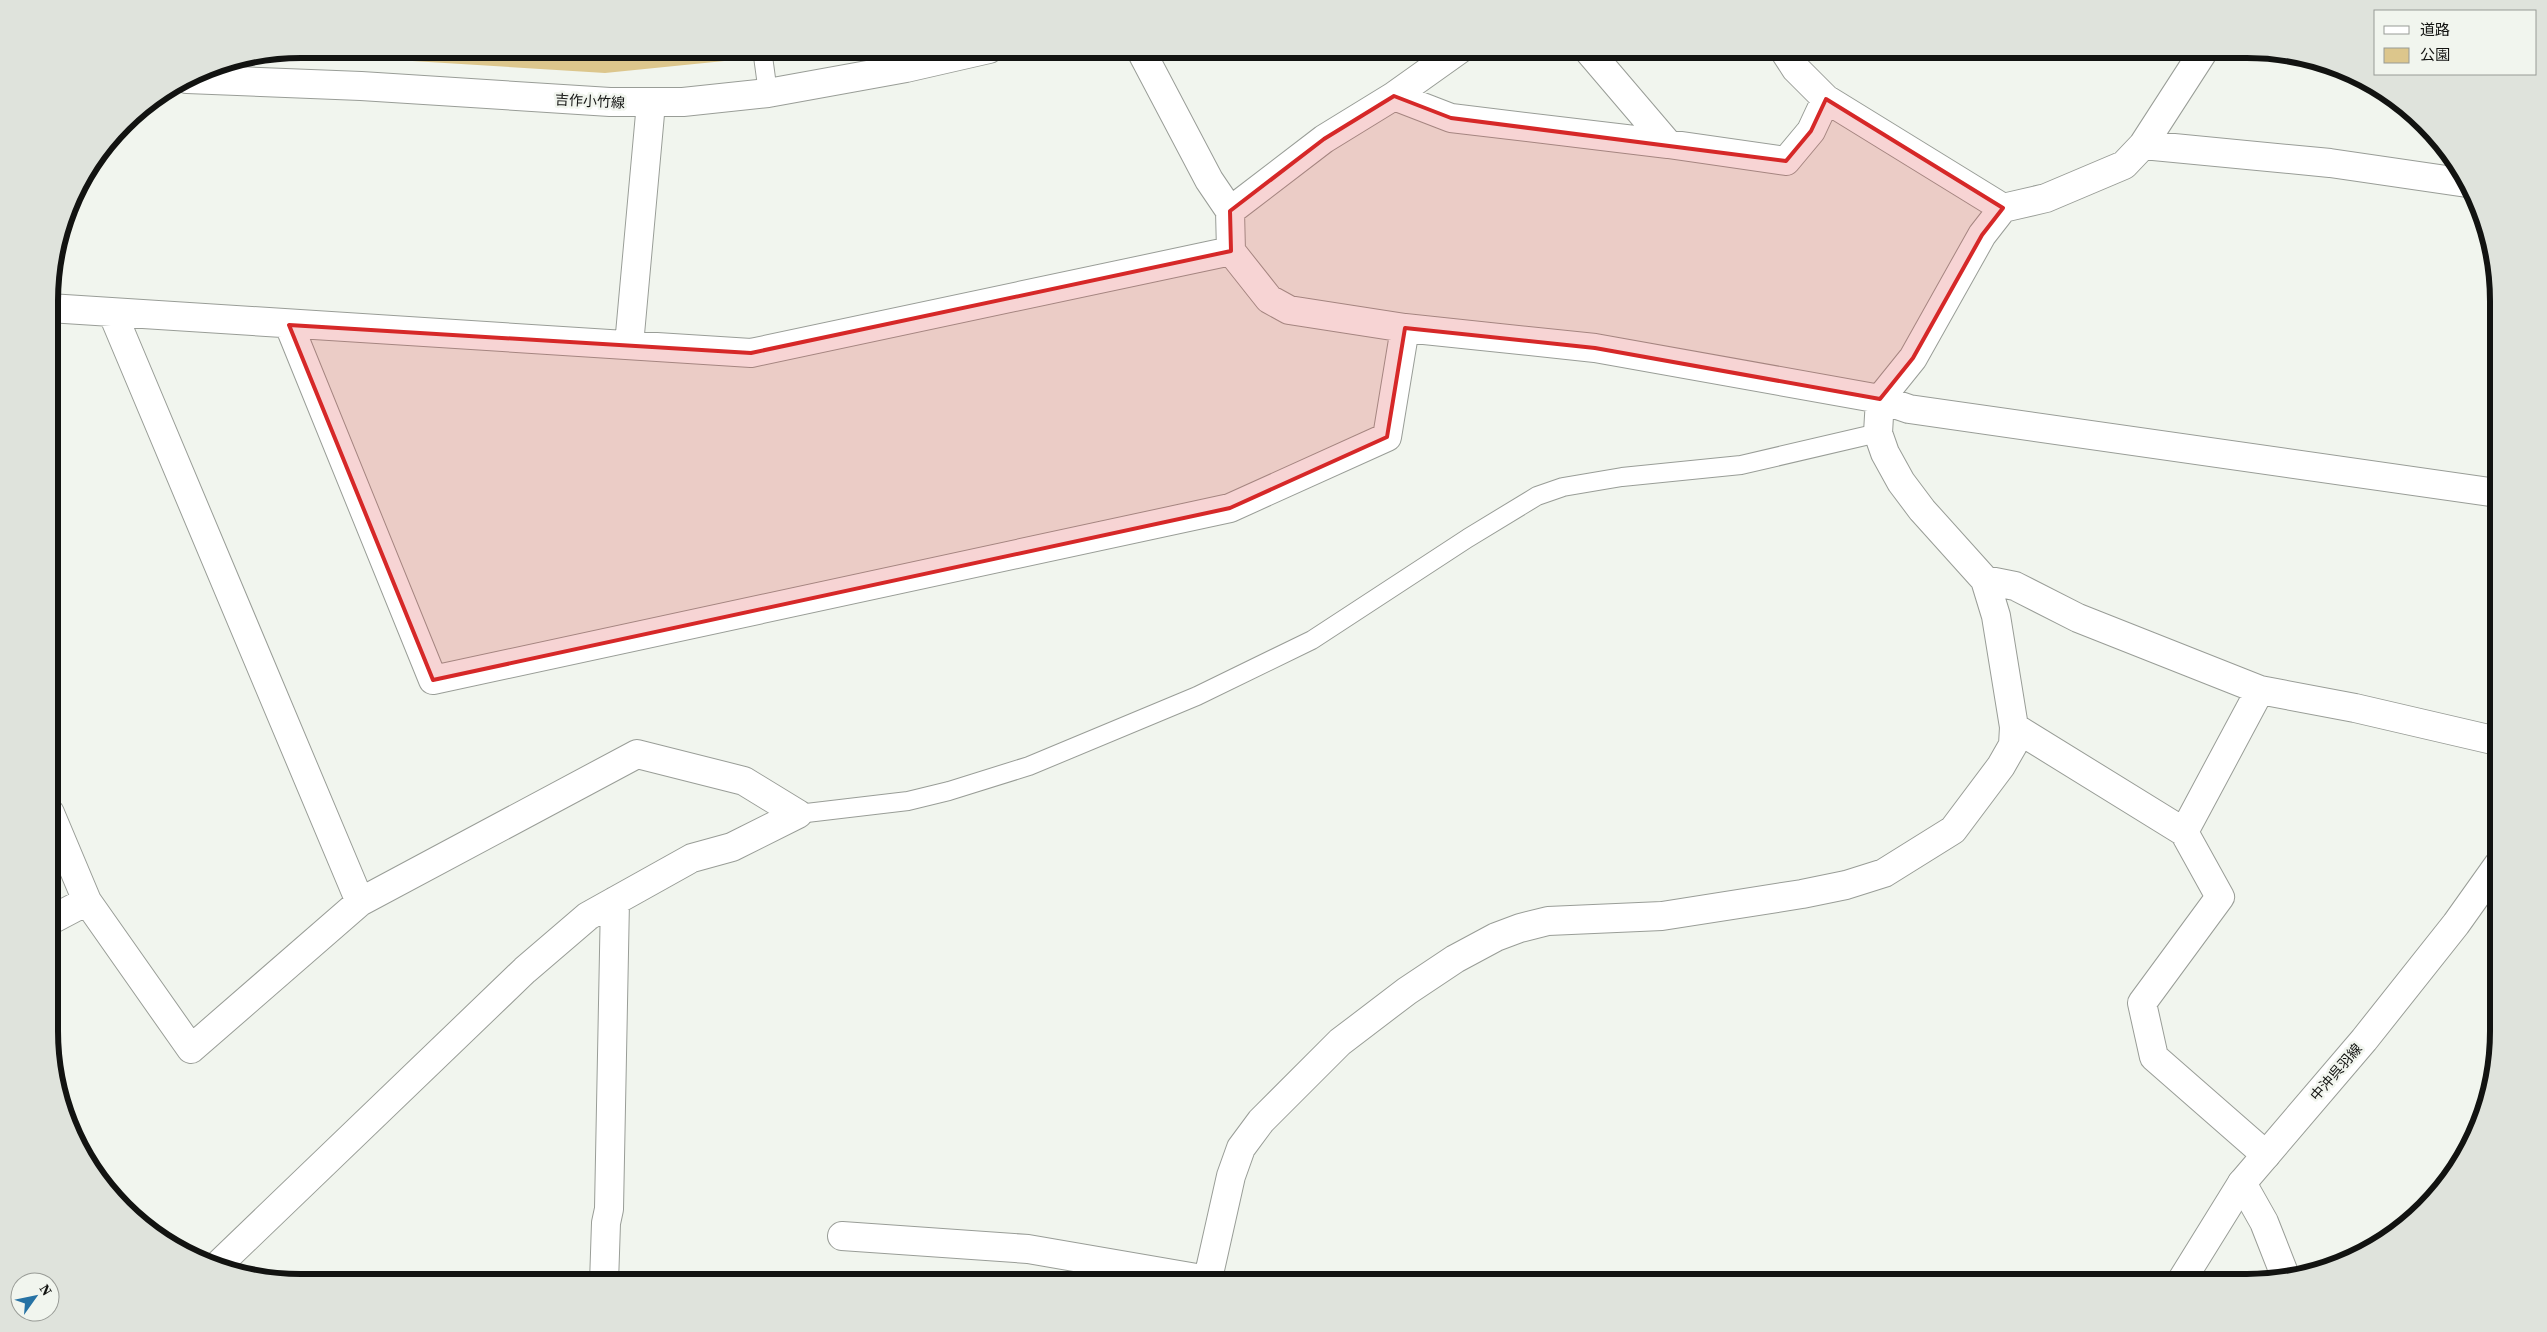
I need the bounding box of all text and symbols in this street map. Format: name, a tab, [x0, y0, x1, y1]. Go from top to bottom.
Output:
legend	[2374, 10, 2537, 75]
text: 道路	[2420, 19, 2450, 40]
text: 公園	[2420, 44, 2450, 65]
street label: 吉作小竹線	[555, 89, 625, 113]
street label: 中沖呉羽線	[2305, 1039, 2367, 1105]
north arrow	[10, 1272, 60, 1322]
text: N	[35, 1280, 57, 1300]

